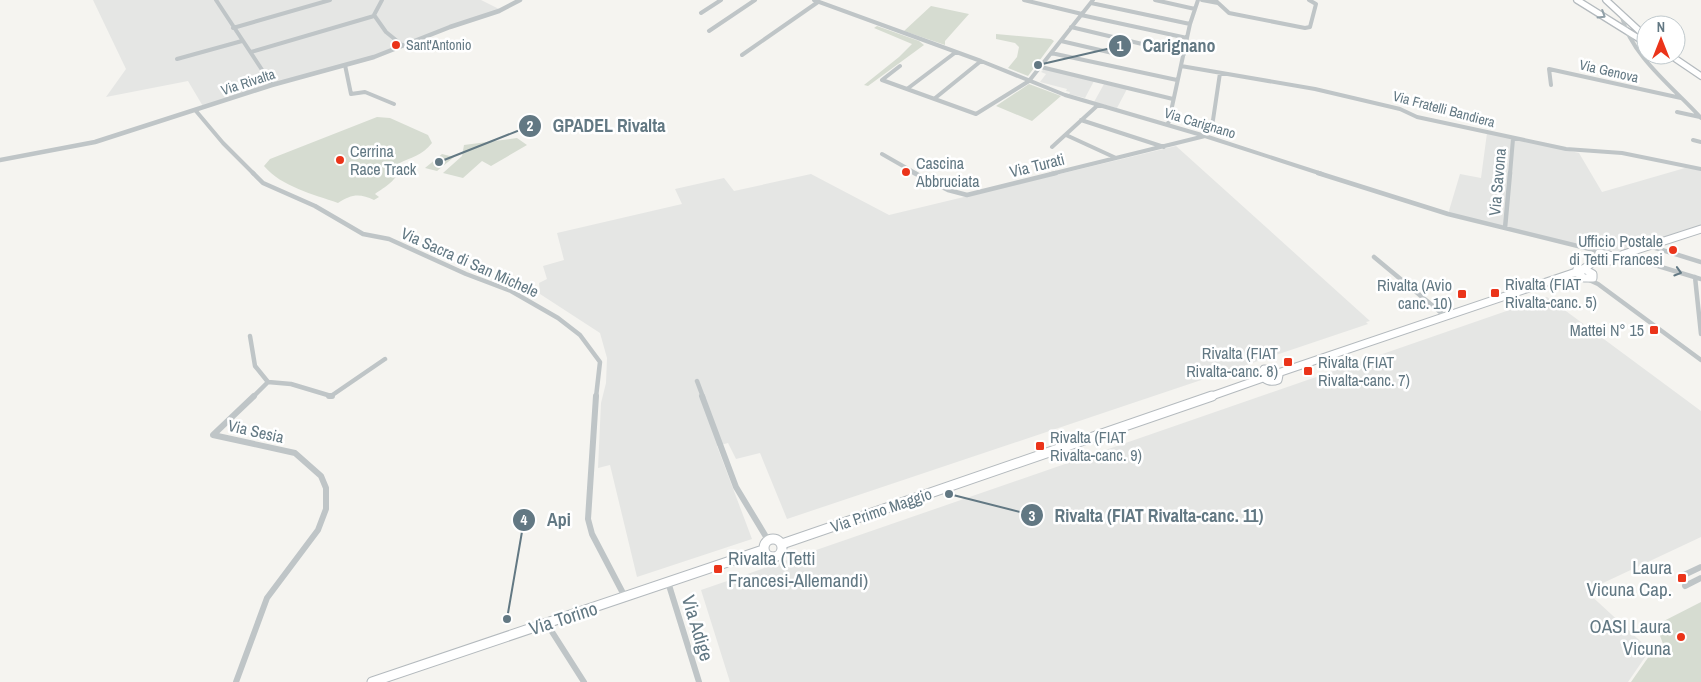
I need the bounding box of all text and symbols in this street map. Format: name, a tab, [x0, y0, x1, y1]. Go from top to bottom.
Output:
one-way arrow	[1596, 9, 1605, 19]
north arrow	[1636, 15, 1686, 65]
text: N	[1657, 18, 1665, 36]
callout: Carignano	[1107, 29, 1225, 62]
text: Carignano	[1143, 33, 1216, 58]
text: 1	[1117, 35, 1124, 56]
place label: Sant'Antonio	[406, 36, 471, 54]
marker: Sant'Antonio	[390, 39, 402, 51]
street label: Via Genova	[1578, 55, 1641, 87]
street label: Via Rivalta	[219, 65, 278, 99]
street label: Via Fratelli Bandiera	[1391, 87, 1498, 131]
street label: Via Carignano	[1162, 104, 1238, 142]
callout: GPADEL Rivalta	[517, 110, 675, 143]
text: GPADEL Rivalta	[553, 113, 666, 138]
text: 2	[527, 115, 534, 136]
place label: Cerrina Race Track	[350, 140, 417, 180]
street label: Via Savona	[1483, 147, 1511, 217]
street label: Via Turati	[1007, 148, 1067, 182]
place label: Cascina Abbruciata	[915, 152, 980, 192]
marker: Cerrina Race Track	[334, 154, 346, 166]
marker: Cascina Abbruciata	[900, 166, 912, 178]
street label: Via Sacra di San Michele	[398, 222, 542, 302]
place label: Ufficio Postale di Tetti Francesi	[1569, 230, 1663, 270]
marker: Ufficio Postale di Tetti Francesi	[1667, 244, 1679, 256]
one-way arrow	[1673, 266, 1682, 276]
place label: Rivalta (FIAT Rivalta-canc. 5)	[1505, 273, 1597, 313]
place label: Rivalta (Avio canc. 10)	[1377, 274, 1452, 314]
marker: Rivalta (FIAT Rivalta-canc. 5)	[1489, 287, 1501, 299]
marker: Rivalta (Avio canc. 10)	[1456, 288, 1468, 300]
place label: Mattei N° 15	[1570, 319, 1644, 341]
marker: Mattei N° 15	[1648, 324, 1660, 336]
place label: Rivalta (FIAT Rivalta-canc. 8)	[1186, 342, 1278, 382]
place label: Rivalta (FIAT Rivalta-canc. 7)	[1318, 351, 1410, 391]
marker: Rivalta (FIAT Rivalta-canc. 8)	[1282, 356, 1294, 368]
marker: Rivalta (FIAT Rivalta-canc. 7)	[1302, 365, 1314, 377]
street label: Via Sesia	[226, 414, 287, 448]
place label: Rivalta (FIAT Rivalta-canc. 9)	[1050, 426, 1142, 466]
marker: Rivalta (FIAT Rivalta-canc. 9)	[1034, 440, 1046, 452]
street label: Via Primo Maggio	[828, 482, 934, 538]
callout: Rivalta (FIAT Rivalta-canc. 11)	[1020, 499, 1274, 532]
text: Rivalta (FIAT Rivalta-canc. 11)	[1055, 503, 1264, 528]
callout: Api	[512, 504, 581, 537]
text: 3	[1029, 505, 1036, 526]
text: Api	[547, 507, 571, 532]
text: 4	[521, 509, 528, 530]
place label: Rivalta (Tetti Francesi-Allemandi)	[728, 545, 868, 593]
place label: Laura Vicuna Cap.	[1587, 554, 1672, 602]
marker: Rivalta (Tetti Francesi-Allemandi)	[712, 563, 724, 575]
marker: Laura Vicuna Cap.	[1676, 572, 1688, 584]
street label: Via Adige	[676, 592, 720, 664]
street label: Via Torino	[525, 595, 601, 641]
place label: OASI Laura Vicuna	[1590, 613, 1671, 661]
marker: OASI Laura Vicuna	[1675, 631, 1687, 643]

